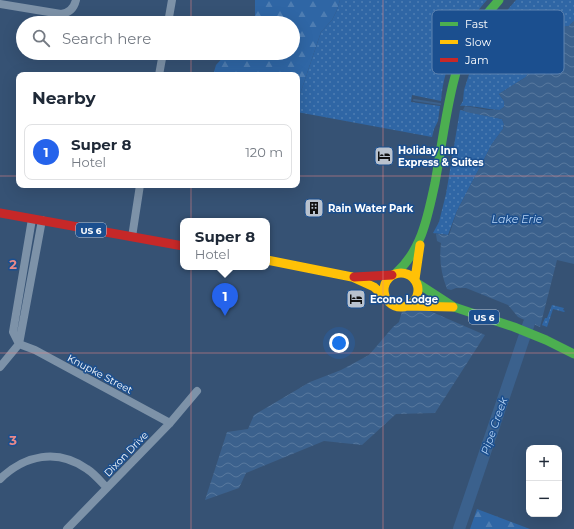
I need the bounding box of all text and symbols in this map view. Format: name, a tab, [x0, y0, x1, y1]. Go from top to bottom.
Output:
legend	[432, 10, 564, 74]
search box	[16, 16, 300, 60]
text: Fast	[465, 17, 489, 31]
icon: search	[30, 27, 52, 49]
text: Search here	[62, 29, 151, 48]
text: Slow	[465, 35, 491, 49]
text: Jam	[464, 53, 489, 67]
text: Nearby	[32, 88, 96, 108]
text: Super 8	[71, 135, 131, 154]
text: 1	[43, 144, 49, 160]
text: 120 m	[245, 144, 283, 160]
place label: Holiday Inn Express & Suites	[398, 144, 484, 169]
hotel icon: Holiday Inn Express & Suites	[373, 145, 395, 167]
text: Hotel	[71, 154, 106, 170]
building icon: Rain Water Park	[303, 197, 325, 219]
place label: Rain Water Park	[328, 202, 414, 215]
water label: Lake Erie	[492, 212, 543, 226]
popup	[180, 218, 270, 270]
road number: US 6	[76, 223, 106, 237]
text: Super 8	[195, 227, 255, 246]
text: Hotel	[195, 246, 230, 262]
text: 2	[9, 256, 17, 272]
pin: 1	[212, 283, 238, 316]
hotel icon: Econo Lodge	[345, 288, 367, 310]
place label: Econo Lodge	[370, 293, 438, 306]
road number: US 6	[469, 310, 499, 324]
your location	[329, 333, 349, 353]
street label: Knupke Street	[65, 351, 135, 397]
water label: Pipe Creek	[478, 395, 511, 457]
street label: Dixon Drive	[101, 429, 151, 479]
text: 3	[8, 432, 17, 448]
map controls	[526, 445, 562, 517]
button: +	[526, 445, 562, 481]
button: −	[526, 481, 562, 517]

